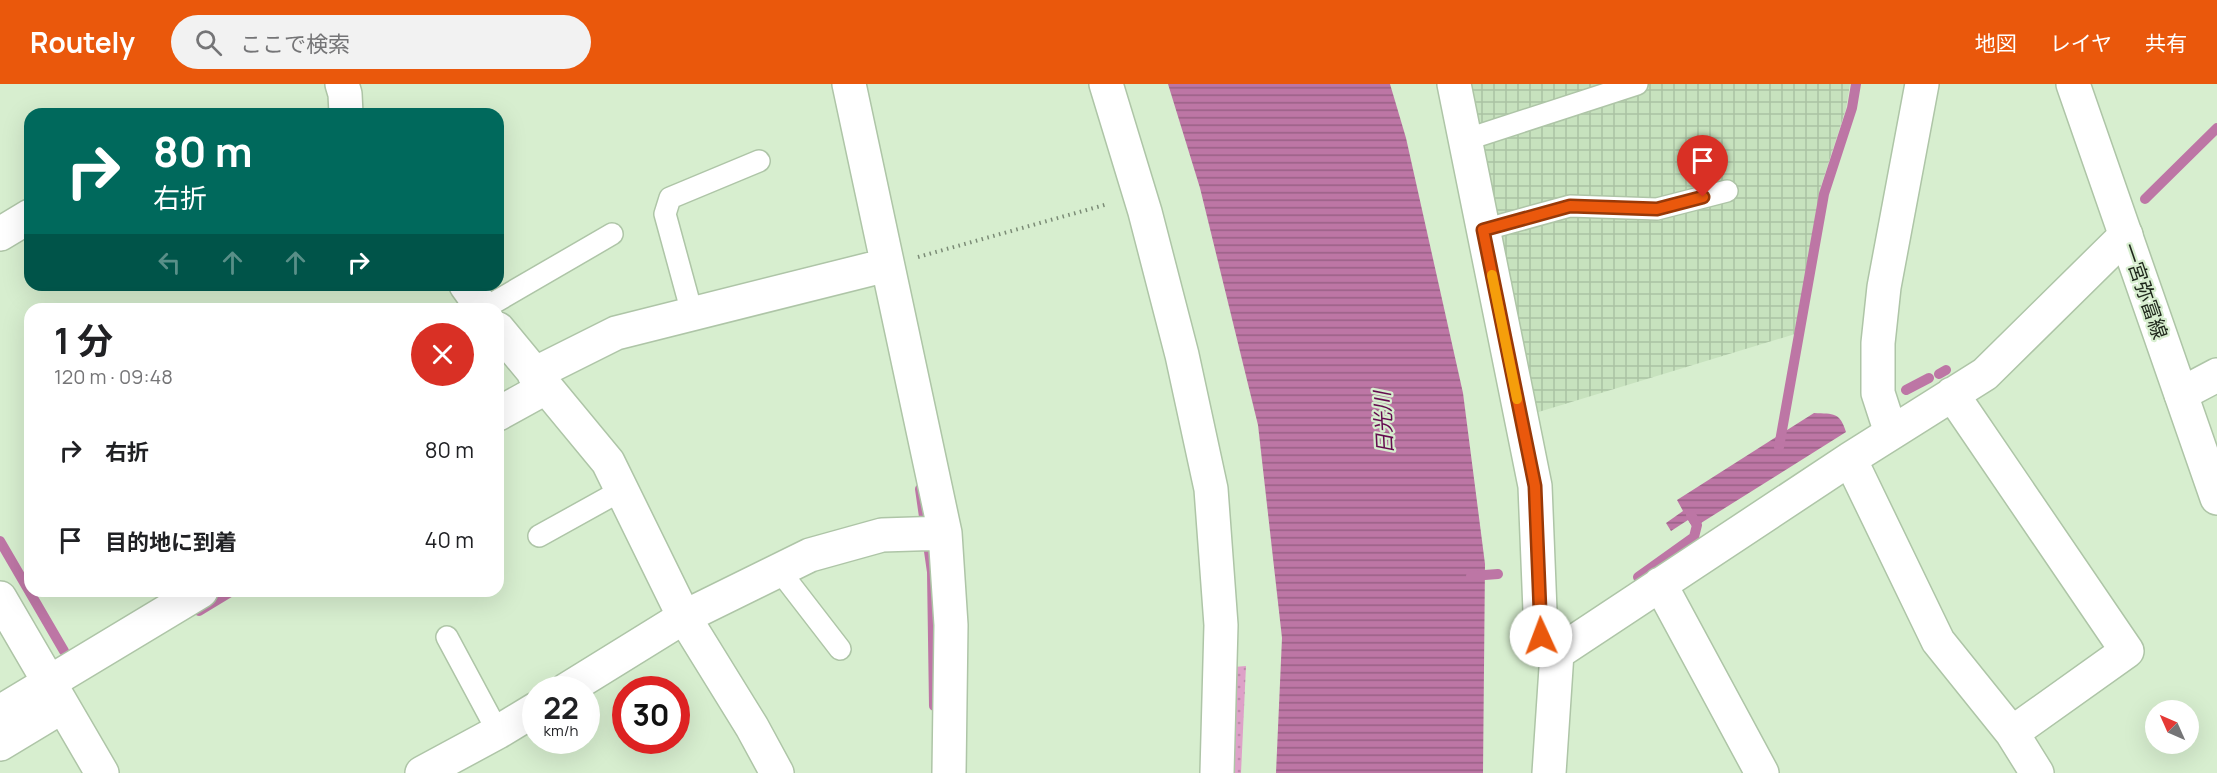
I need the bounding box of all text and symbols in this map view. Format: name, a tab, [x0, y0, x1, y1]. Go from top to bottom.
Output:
search box	[171, 15, 591, 69]
text: Routely	[30, 23, 135, 61]
icon: search	[192, 26, 225, 59]
text: ここで検索	[240, 29, 350, 59]
text: 地図	[1975, 29, 2017, 57]
text: レイヤ	[2050, 29, 2112, 57]
text: 共有	[2145, 29, 2187, 57]
text: 80 m	[153, 122, 253, 180]
icon: right	[54, 132, 132, 210]
pin	[1677, 135, 1728, 197]
icon: arrive	[1686, 144, 1719, 177]
text: 右折	[153, 179, 207, 216]
street label: 一宮弥富線	[2116, 239, 2174, 343]
icon: left	[153, 246, 186, 279]
icon: ahead	[216, 246, 249, 279]
icon: ahead	[279, 246, 312, 279]
icon: right	[342, 246, 375, 279]
text: 1 分	[54, 316, 113, 365]
button: close	[411, 323, 474, 386]
text: 120 m · 09:48	[54, 363, 173, 390]
water label: 日光川	[1367, 389, 1399, 455]
icon: right	[54, 434, 87, 467]
text: 80 m	[425, 435, 474, 465]
text: 右折	[105, 437, 149, 467]
icon: arrive	[54, 524, 87, 557]
text: 40 m	[425, 525, 474, 555]
text: 目的地に到着	[105, 527, 237, 557]
position arrow	[1509, 604, 1573, 668]
speed limit sign: 30	[612, 676, 690, 754]
text: 22	[543, 687, 579, 728]
north arrow	[2145, 700, 2199, 754]
map controls	[2145, 700, 2199, 754]
text: km/h	[544, 720, 578, 741]

